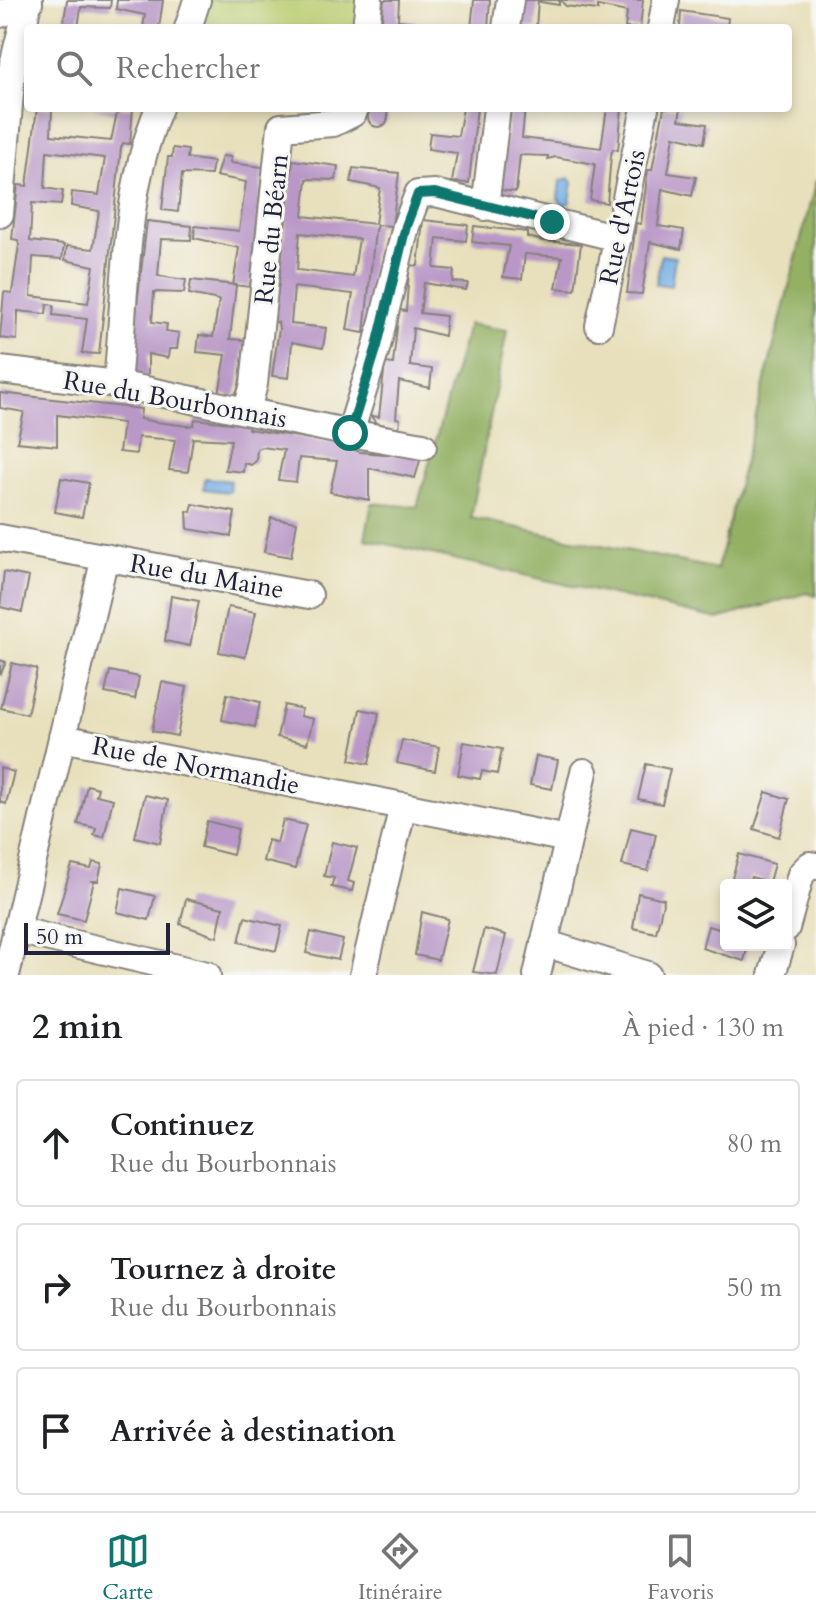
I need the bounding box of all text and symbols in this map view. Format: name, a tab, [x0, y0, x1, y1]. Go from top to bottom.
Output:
search box	[24, 24, 792, 112]
icon: search	[52, 46, 96, 90]
text: Rechercher	[116, 48, 260, 89]
street label: Rue d'Artois	[591, 146, 654, 288]
street label: Rue du Béarn	[246, 152, 297, 306]
route end	[534, 204, 570, 240]
street label: Rue du Bourbonnais	[60, 363, 289, 436]
route start	[332, 415, 368, 451]
street label: Rue du Maine	[127, 546, 287, 607]
street label: Rue de Normandie	[89, 728, 302, 803]
map controls	[720, 879, 792, 951]
button: layers	[720, 879, 792, 951]
scale bar	[24, 919, 170, 955]
text: 50 m	[36, 922, 83, 952]
text: 2 min	[32, 1004, 123, 1050]
text: À pied · 130 m	[622, 1010, 784, 1045]
text: Continuez	[110, 1105, 254, 1146]
icon: ahead	[34, 1121, 78, 1165]
text: 80 m	[726, 1126, 782, 1161]
text: Rue du Bourbonnais	[110, 1146, 336, 1181]
text: Tournez à droite	[110, 1249, 337, 1290]
icon: right	[34, 1265, 78, 1309]
text: 50 m	[726, 1270, 782, 1305]
text: Rue du Bourbonnais	[110, 1290, 336, 1325]
icon: arrive	[34, 1409, 78, 1453]
text: Arrivée à destination	[110, 1411, 396, 1452]
tab: Carte	[102, 1529, 153, 1607]
tab: Itinéraire	[358, 1529, 443, 1607]
tab: Favoris	[647, 1529, 714, 1607]

